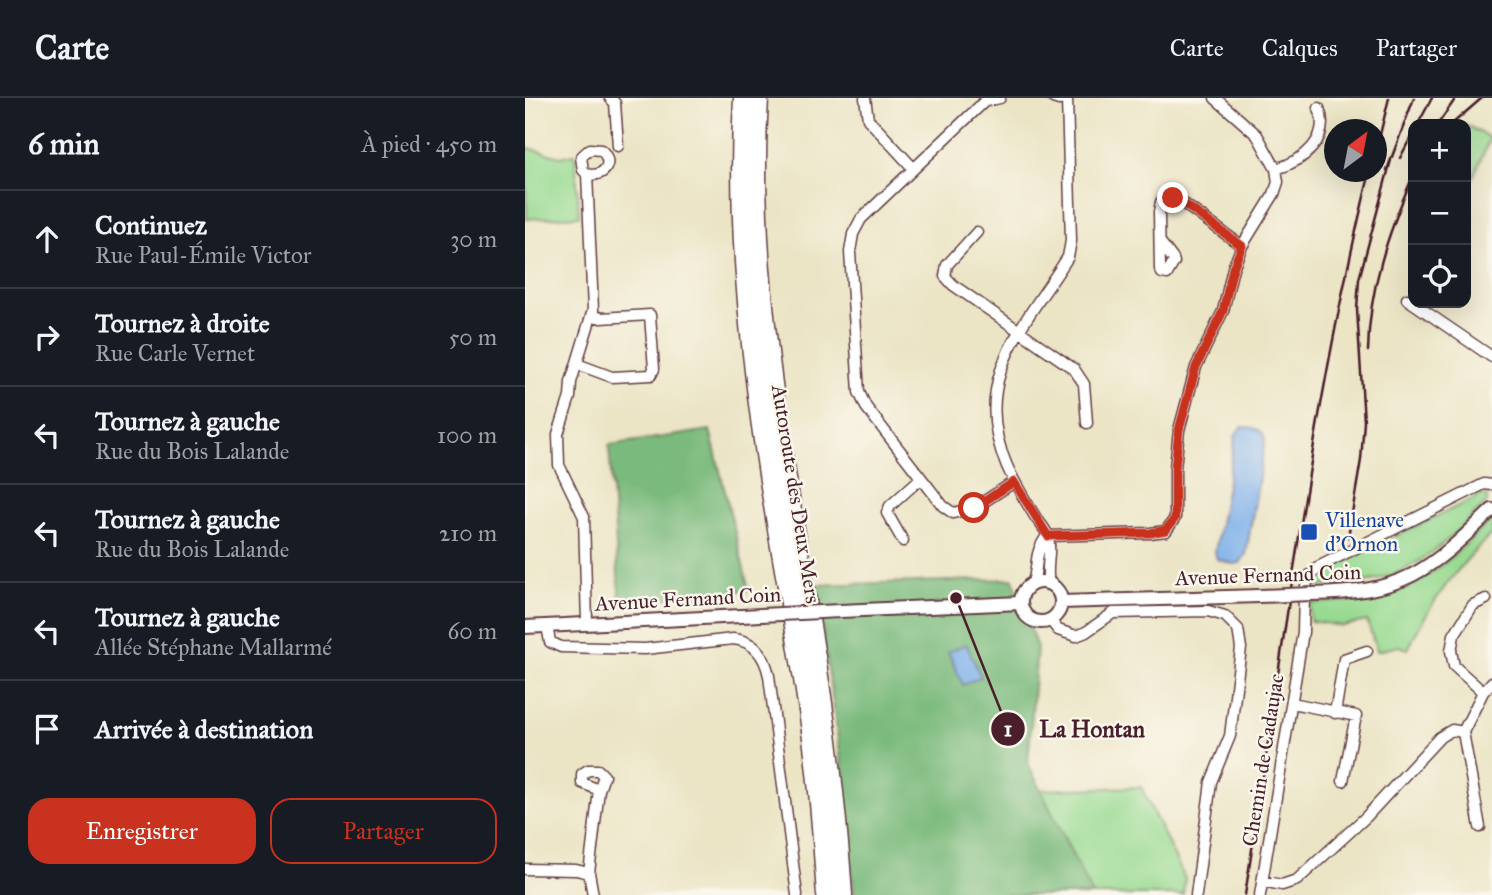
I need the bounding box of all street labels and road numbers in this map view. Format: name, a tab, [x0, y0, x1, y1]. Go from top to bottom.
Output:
street label: Autoroute des Deux Mers	[766, 382, 826, 605]
street label: Avenue Fernand Coin	[1173, 559, 1362, 591]
street label: Avenue Fernand Coin	[593, 581, 782, 617]
street label: Chemin de Cadaujac	[1237, 672, 1290, 848]

